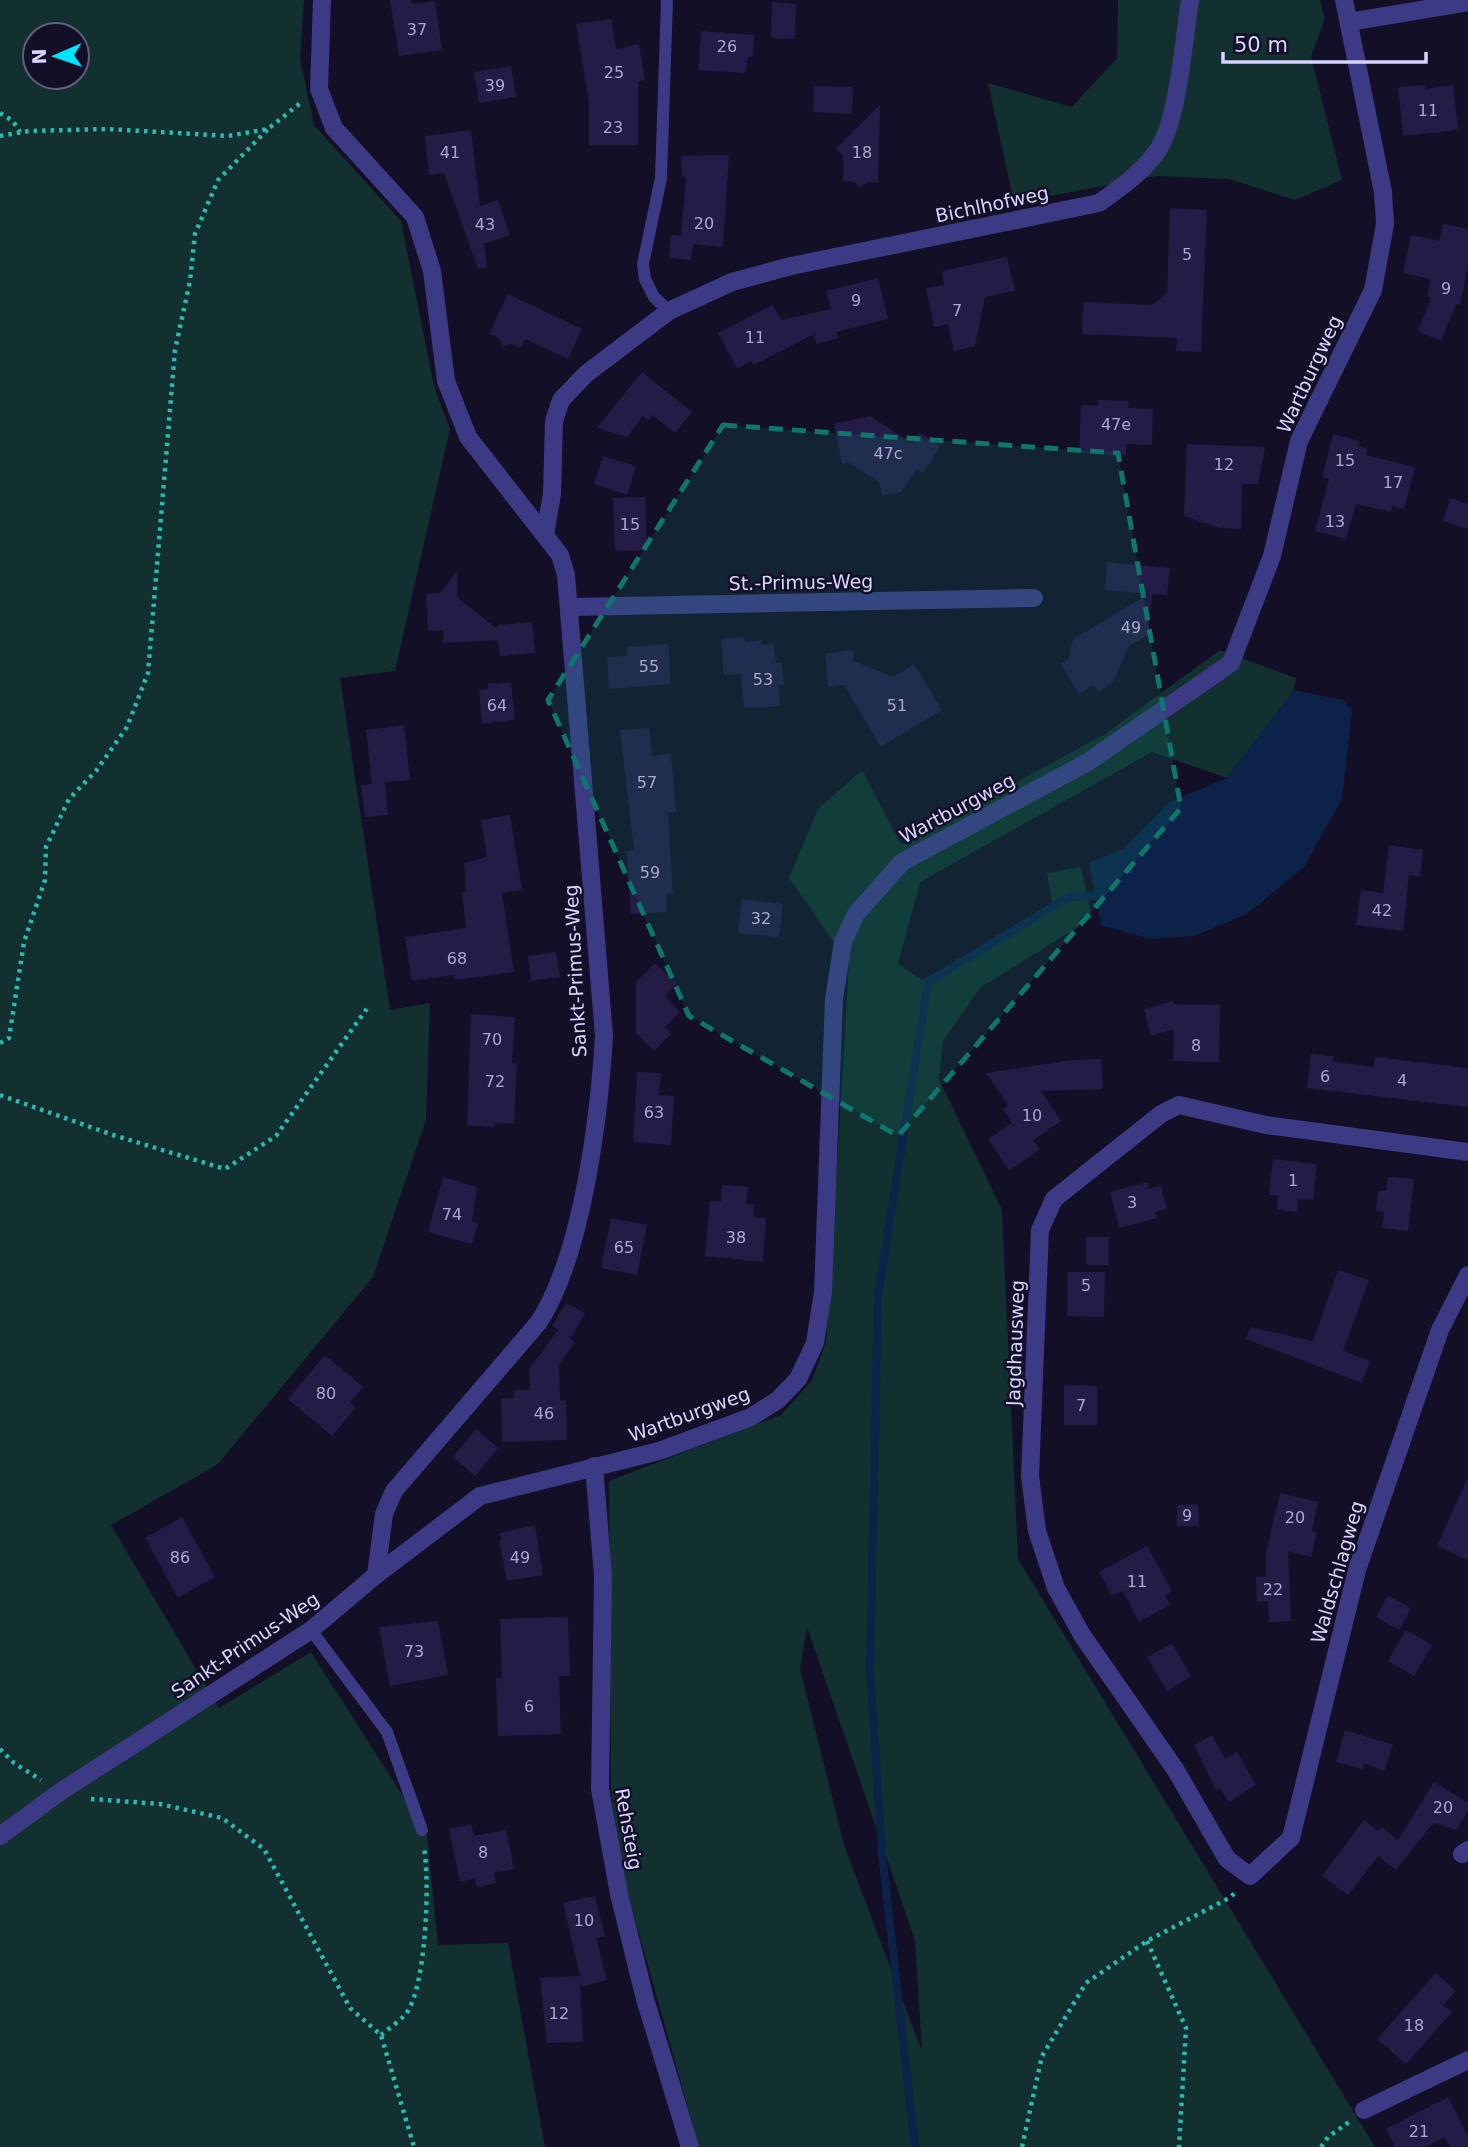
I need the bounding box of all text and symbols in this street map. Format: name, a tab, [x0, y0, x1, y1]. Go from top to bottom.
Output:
house number: 37	[407, 20, 427, 39]
north arrow	[21, 21, 91, 91]
scale bar	[1223, 21, 1426, 65]
text: 50 m	[1234, 33, 1288, 57]
house number: 26	[717, 37, 737, 56]
text: N	[28, 48, 50, 65]
house number: 25	[604, 63, 624, 82]
house number: 39	[485, 76, 505, 95]
house number: 11	[1418, 101, 1438, 120]
house number: 23	[603, 118, 623, 137]
house number: 41	[440, 143, 460, 162]
house number: 18	[852, 143, 872, 162]
street label: Bichlhofweg	[933, 181, 1051, 227]
house number: 20	[694, 214, 714, 233]
house number: 43	[475, 215, 495, 234]
house number: 5	[1182, 245, 1192, 264]
house number: 9	[1441, 279, 1451, 298]
house number: 9	[851, 291, 861, 310]
house number: 7	[952, 301, 962, 320]
street label: Wartburgweg	[1272, 312, 1346, 436]
house number: 11	[745, 328, 765, 347]
house number: 47e	[1101, 415, 1131, 434]
house number: 47c	[873, 444, 903, 463]
house number: 15	[1335, 451, 1355, 470]
house number: 12	[1214, 455, 1234, 474]
house number: 17	[1383, 473, 1403, 492]
house number: 13	[1325, 512, 1345, 531]
house number: 15	[620, 515, 640, 534]
street label: St.-Primus-Weg	[729, 570, 873, 594]
house number: 49	[1121, 618, 1141, 637]
house number: 55	[639, 657, 659, 676]
house number: 53	[753, 670, 773, 689]
house number: 64	[487, 696, 507, 715]
house number: 51	[887, 696, 907, 715]
street label: Wartburgweg	[896, 768, 1018, 848]
house number: 57	[637, 773, 657, 792]
house number: 59	[640, 863, 660, 882]
street label: Sankt-Primus-Weg	[559, 884, 591, 1058]
house number: 42	[1372, 901, 1392, 920]
house number: 32	[751, 909, 771, 928]
house number: 68	[447, 949, 467, 968]
house number: 70	[482, 1030, 502, 1049]
house number: 8	[1191, 1036, 1201, 1055]
house number: 6	[1320, 1067, 1330, 1086]
house number: 4	[1397, 1071, 1407, 1090]
house number: 72	[485, 1072, 505, 1091]
house number: 63	[644, 1103, 664, 1122]
house number: 10	[1022, 1106, 1042, 1125]
house number: 1	[1288, 1171, 1298, 1190]
house number: 3	[1127, 1193, 1137, 1212]
house number: 74	[442, 1205, 462, 1224]
house number: 38	[726, 1228, 746, 1247]
house number: 65	[614, 1238, 634, 1257]
house number: 5	[1081, 1276, 1091, 1295]
street label: Jagdhausweg	[1002, 1280, 1028, 1407]
street label: Wartburgweg	[625, 1382, 753, 1446]
house number: 80	[316, 1384, 336, 1403]
house number: 7	[1076, 1396, 1086, 1415]
house number: 46	[534, 1404, 554, 1423]
street label: Waldschlagweg	[1306, 1498, 1368, 1646]
house number: 9	[1182, 1506, 1192, 1525]
house number: 20	[1285, 1508, 1305, 1527]
house number: 86	[170, 1548, 190, 1567]
house number: 49	[510, 1548, 530, 1567]
house number: 11	[1127, 1572, 1147, 1591]
house number: 22	[1263, 1580, 1283, 1599]
street label: Sankt-Primus-Weg	[167, 1587, 323, 1703]
house number: 73	[404, 1642, 424, 1661]
house number: 6	[524, 1697, 534, 1716]
street label: Rehsteig	[611, 1786, 647, 1872]
house number: 20	[1433, 1798, 1453, 1817]
house number: 8	[478, 1843, 488, 1862]
house number: 10	[574, 1911, 594, 1930]
house number: 12	[549, 2004, 569, 2023]
house number: 18	[1404, 2016, 1424, 2035]
house number: 21	[1409, 2122, 1429, 2141]

